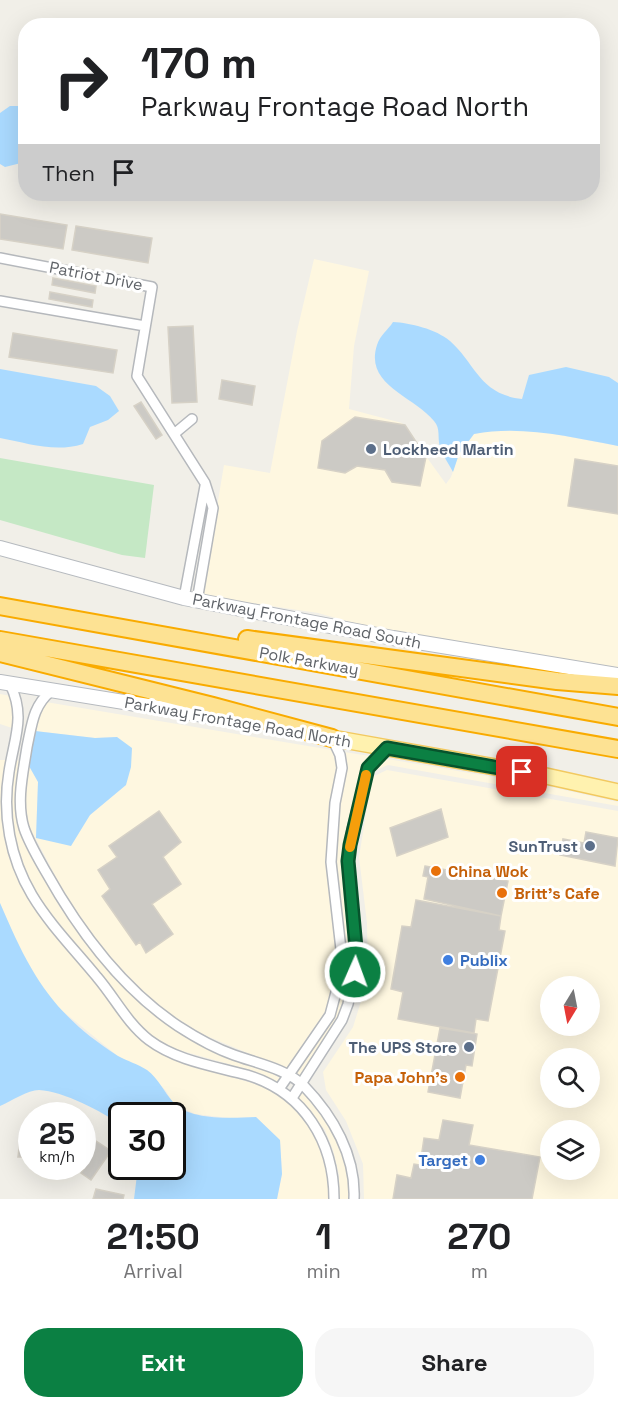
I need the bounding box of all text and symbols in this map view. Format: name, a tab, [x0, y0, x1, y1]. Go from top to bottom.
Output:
text: 170 m	[141, 37, 257, 90]
icon: right	[42, 42, 120, 120]
text: Parkway Frontage Road North	[141, 89, 529, 124]
icon: arrive	[107, 156, 140, 189]
text: Then	[42, 159, 95, 187]
street label: Patriot Drive	[47, 257, 145, 295]
place label: Lockheed Martin	[383, 439, 514, 460]
marker: Lockheed Martin	[364, 442, 378, 456]
street label: Parkway Frontage Road South	[191, 588, 423, 654]
street label: Polk Parkway	[258, 642, 360, 680]
street label: Parkway Frontage Road North	[123, 692, 353, 752]
pin	[496, 746, 547, 797]
icon: arrive	[505, 755, 538, 788]
place label: SunTrust	[509, 836, 578, 857]
marker: SunTrust	[583, 839, 597, 853]
place label: China Wok	[448, 861, 529, 882]
marker: China Wok	[429, 864, 443, 878]
place label: Britt's Cafe	[514, 883, 600, 904]
marker: Britt's Cafe	[495, 886, 509, 900]
position arrow	[323, 940, 387, 1004]
place label: Publix	[460, 950, 508, 971]
marker: Publix	[441, 953, 455, 967]
north arrow	[540, 976, 600, 1036]
map controls	[540, 976, 600, 1180]
place label: The UPS Store	[348, 1037, 457, 1058]
marker: The UPS Store	[462, 1040, 476, 1054]
button: search	[540, 1048, 600, 1108]
place label: Papa John's	[354, 1067, 448, 1088]
marker: Papa John's	[453, 1070, 467, 1084]
speed limit sign: 30	[108, 1102, 186, 1180]
text: 25	[39, 1114, 75, 1153]
button: layers	[540, 1120, 600, 1180]
text: km/h	[39, 1147, 75, 1166]
place label: Target	[418, 1150, 468, 1171]
marker: Target	[473, 1153, 487, 1167]
text: 21:50	[107, 1214, 200, 1260]
text: 1	[315, 1214, 332, 1260]
text: 270	[447, 1214, 511, 1260]
text: Arrival	[123, 1258, 183, 1284]
text: min	[306, 1258, 341, 1284]
text: m	[471, 1258, 488, 1284]
button: Exit	[24, 1328, 303, 1397]
button: Share	[315, 1328, 594, 1397]

